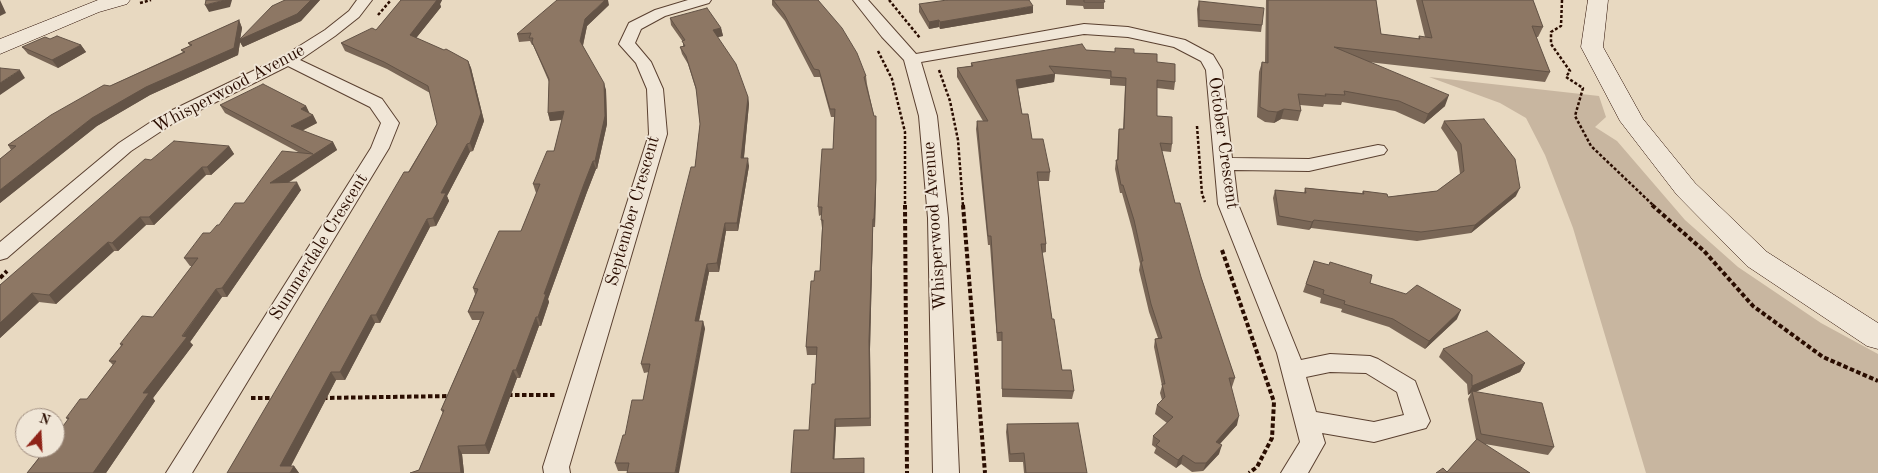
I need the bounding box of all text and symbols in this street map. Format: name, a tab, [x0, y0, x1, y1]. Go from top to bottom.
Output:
street label: Whisperwood Avenue	[149, 40, 309, 138]
street label: October Crescent	[1203, 76, 1243, 210]
street label: September Crescent	[601, 133, 665, 289]
street label: Whisperwood Avenue	[918, 141, 952, 311]
street label: Summerdale Crescent	[265, 170, 373, 324]
north arrow	[15, 408, 65, 458]
text: N	[37, 411, 52, 428]

